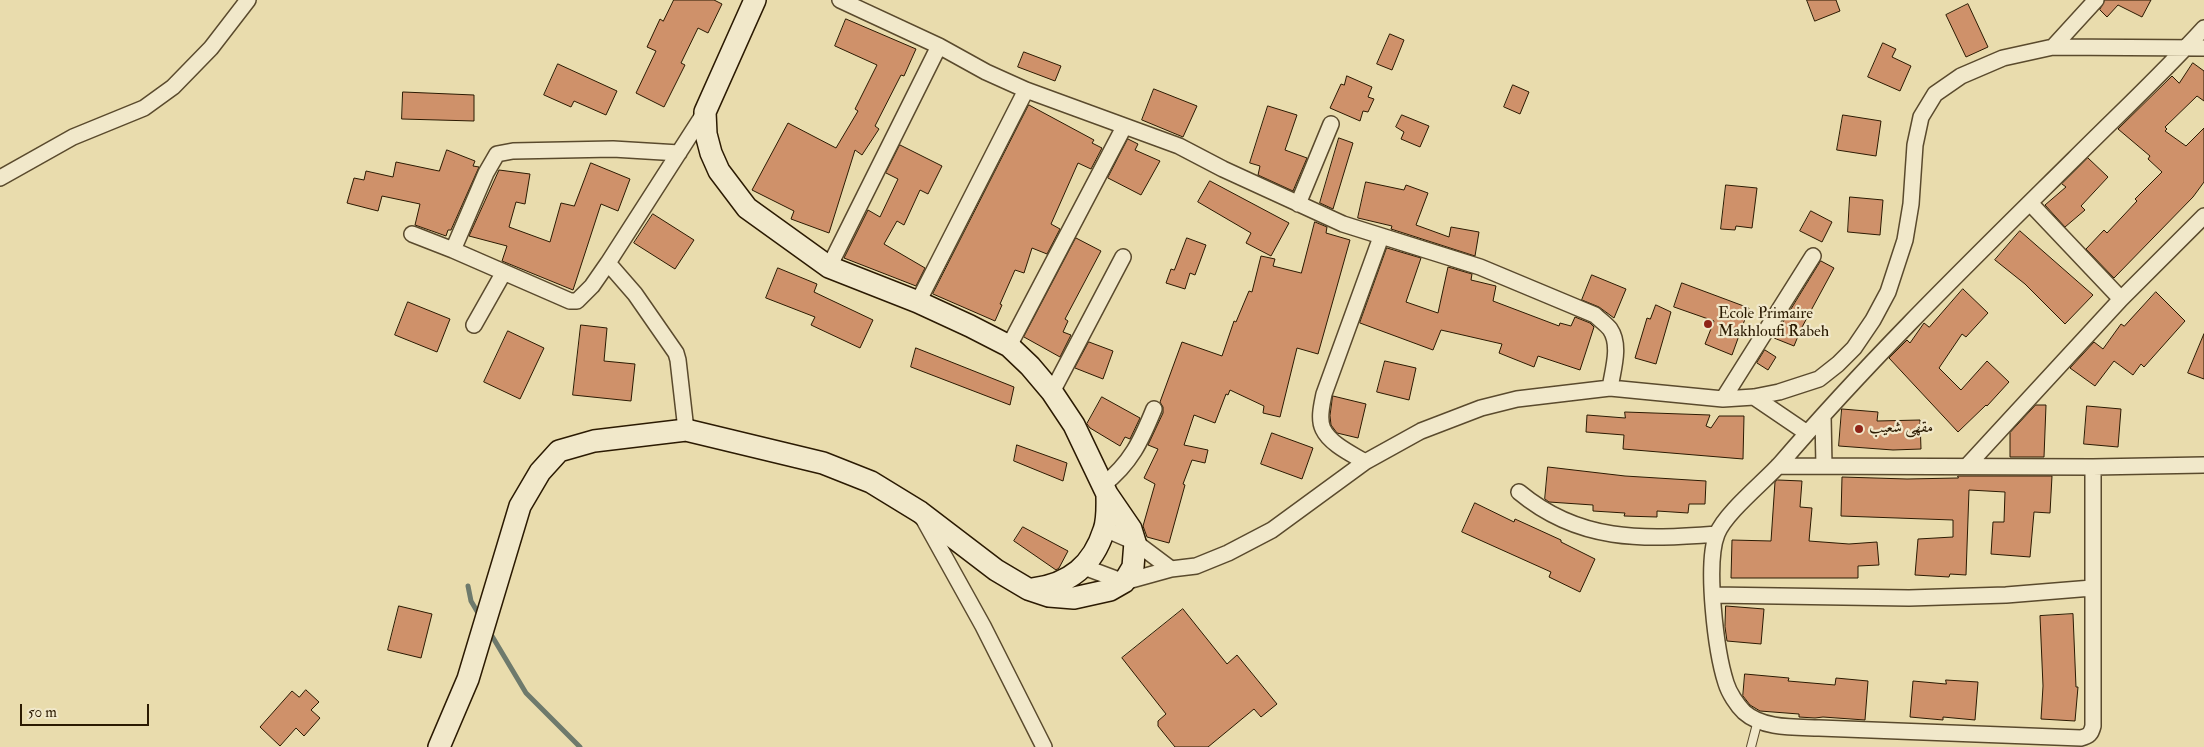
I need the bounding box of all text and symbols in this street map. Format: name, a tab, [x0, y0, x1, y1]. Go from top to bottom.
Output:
place label: Ecole Primaire Makhloufi Rabeh	[1718, 305, 1829, 343]
marker: Ecole Primaire Makhloufi Rabeh	[1702, 318, 1714, 330]
place label: مقهى شعيب	[1869, 419, 1933, 439]
marker: مقهى شعيب	[1853, 423, 1865, 435]
scale bar	[22, 694, 151, 726]
text: 50 m	[28, 703, 57, 722]

